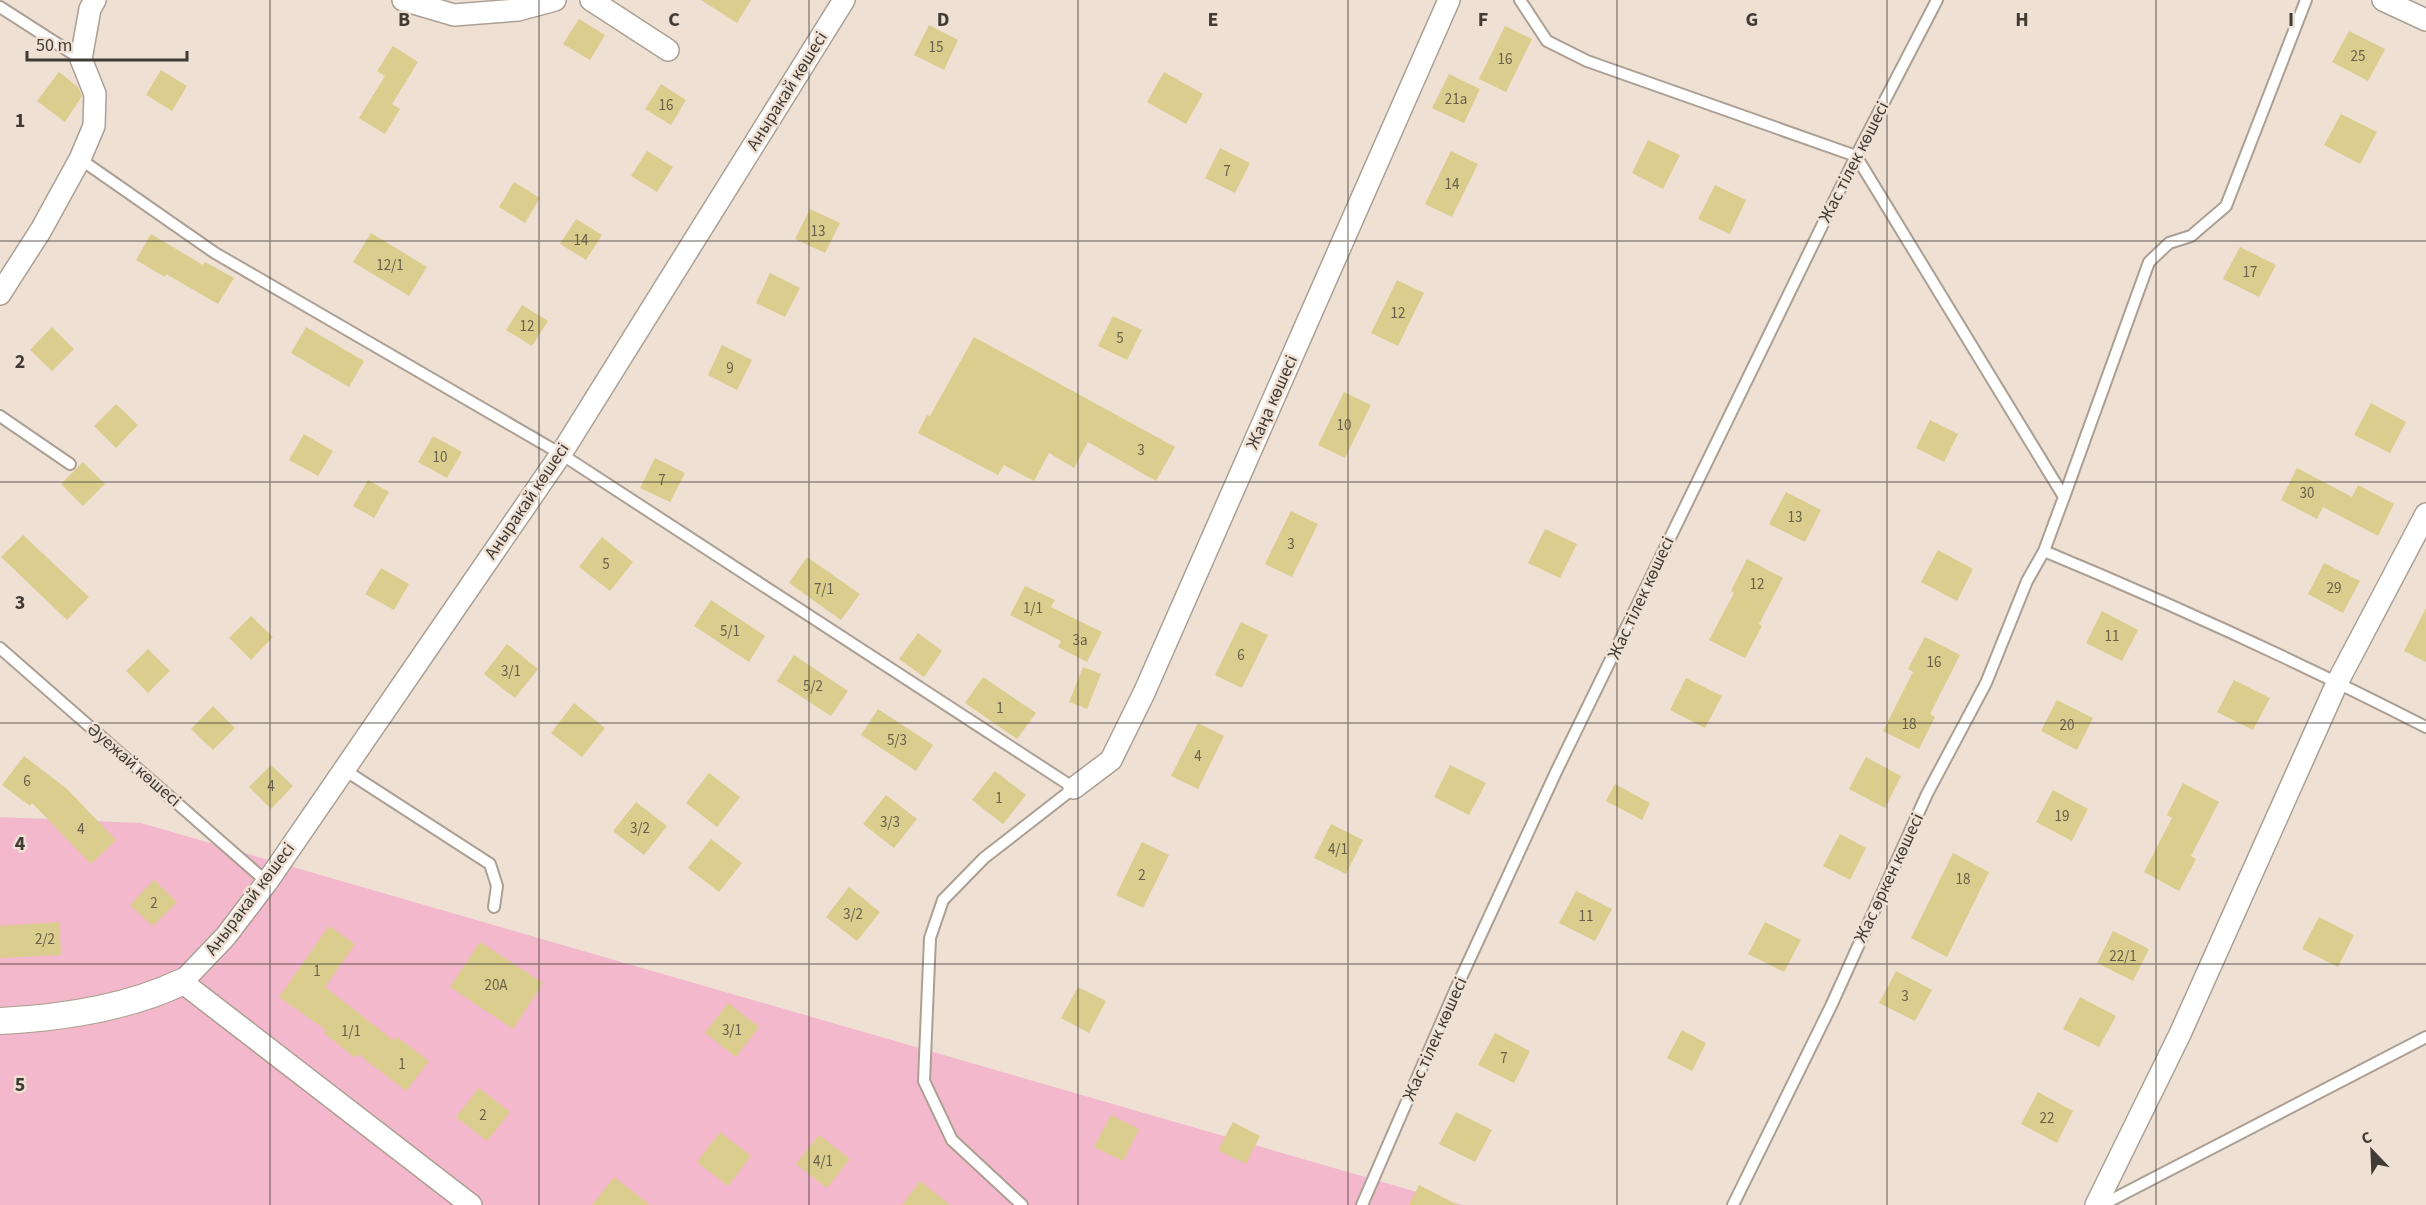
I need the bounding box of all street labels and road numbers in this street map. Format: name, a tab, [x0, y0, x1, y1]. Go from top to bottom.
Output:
street label: Аныракай көшесі	[740, 27, 834, 155]
street label: Жас тілек көшесі	[1813, 97, 1895, 227]
street label: Жаңа көшесі	[1240, 351, 1304, 453]
street label: Аныракай көшесі	[479, 438, 575, 564]
street label: Жас тілек көшесі	[1602, 532, 1680, 664]
street label: Әуежай көшесі	[82, 717, 186, 813]
street label: Жас өркен көшесі	[1848, 809, 1930, 947]
street label: Аныракай көшесі	[199, 837, 301, 961]
street label: Жас тілек көшесі	[1397, 973, 1473, 1105]

